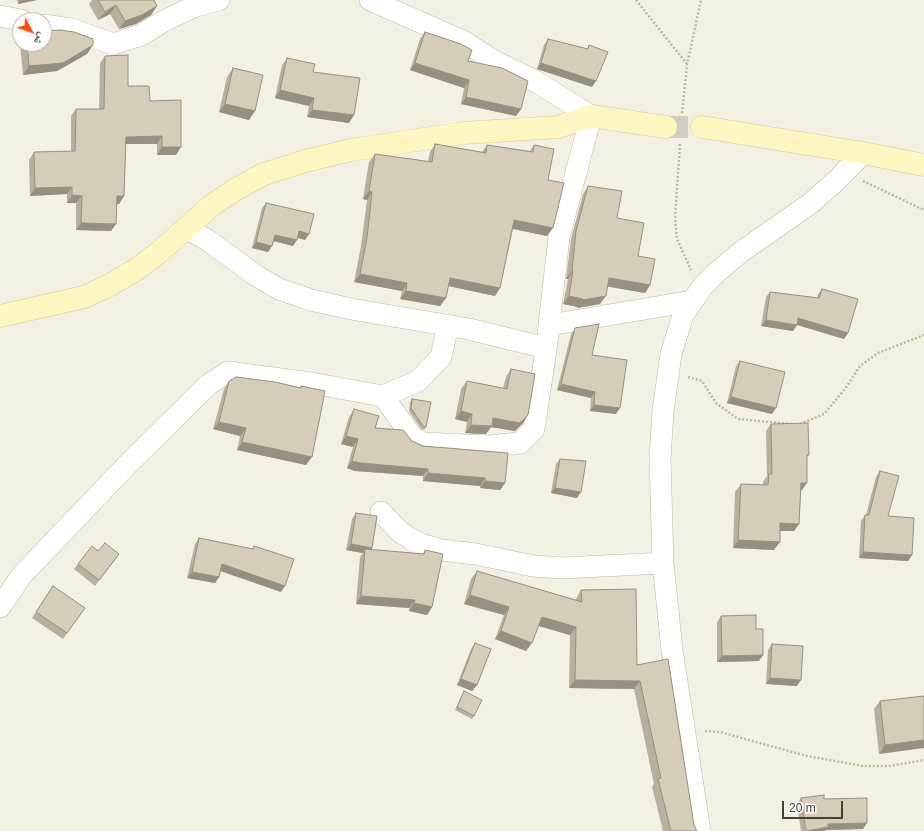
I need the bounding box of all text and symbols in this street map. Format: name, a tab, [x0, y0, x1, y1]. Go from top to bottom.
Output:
north arrow	[12, 12, 52, 52]
text: ش	[32, 31, 49, 48]
scale bar	[784, 793, 845, 819]
text: 20 m	[789, 801, 816, 815]

